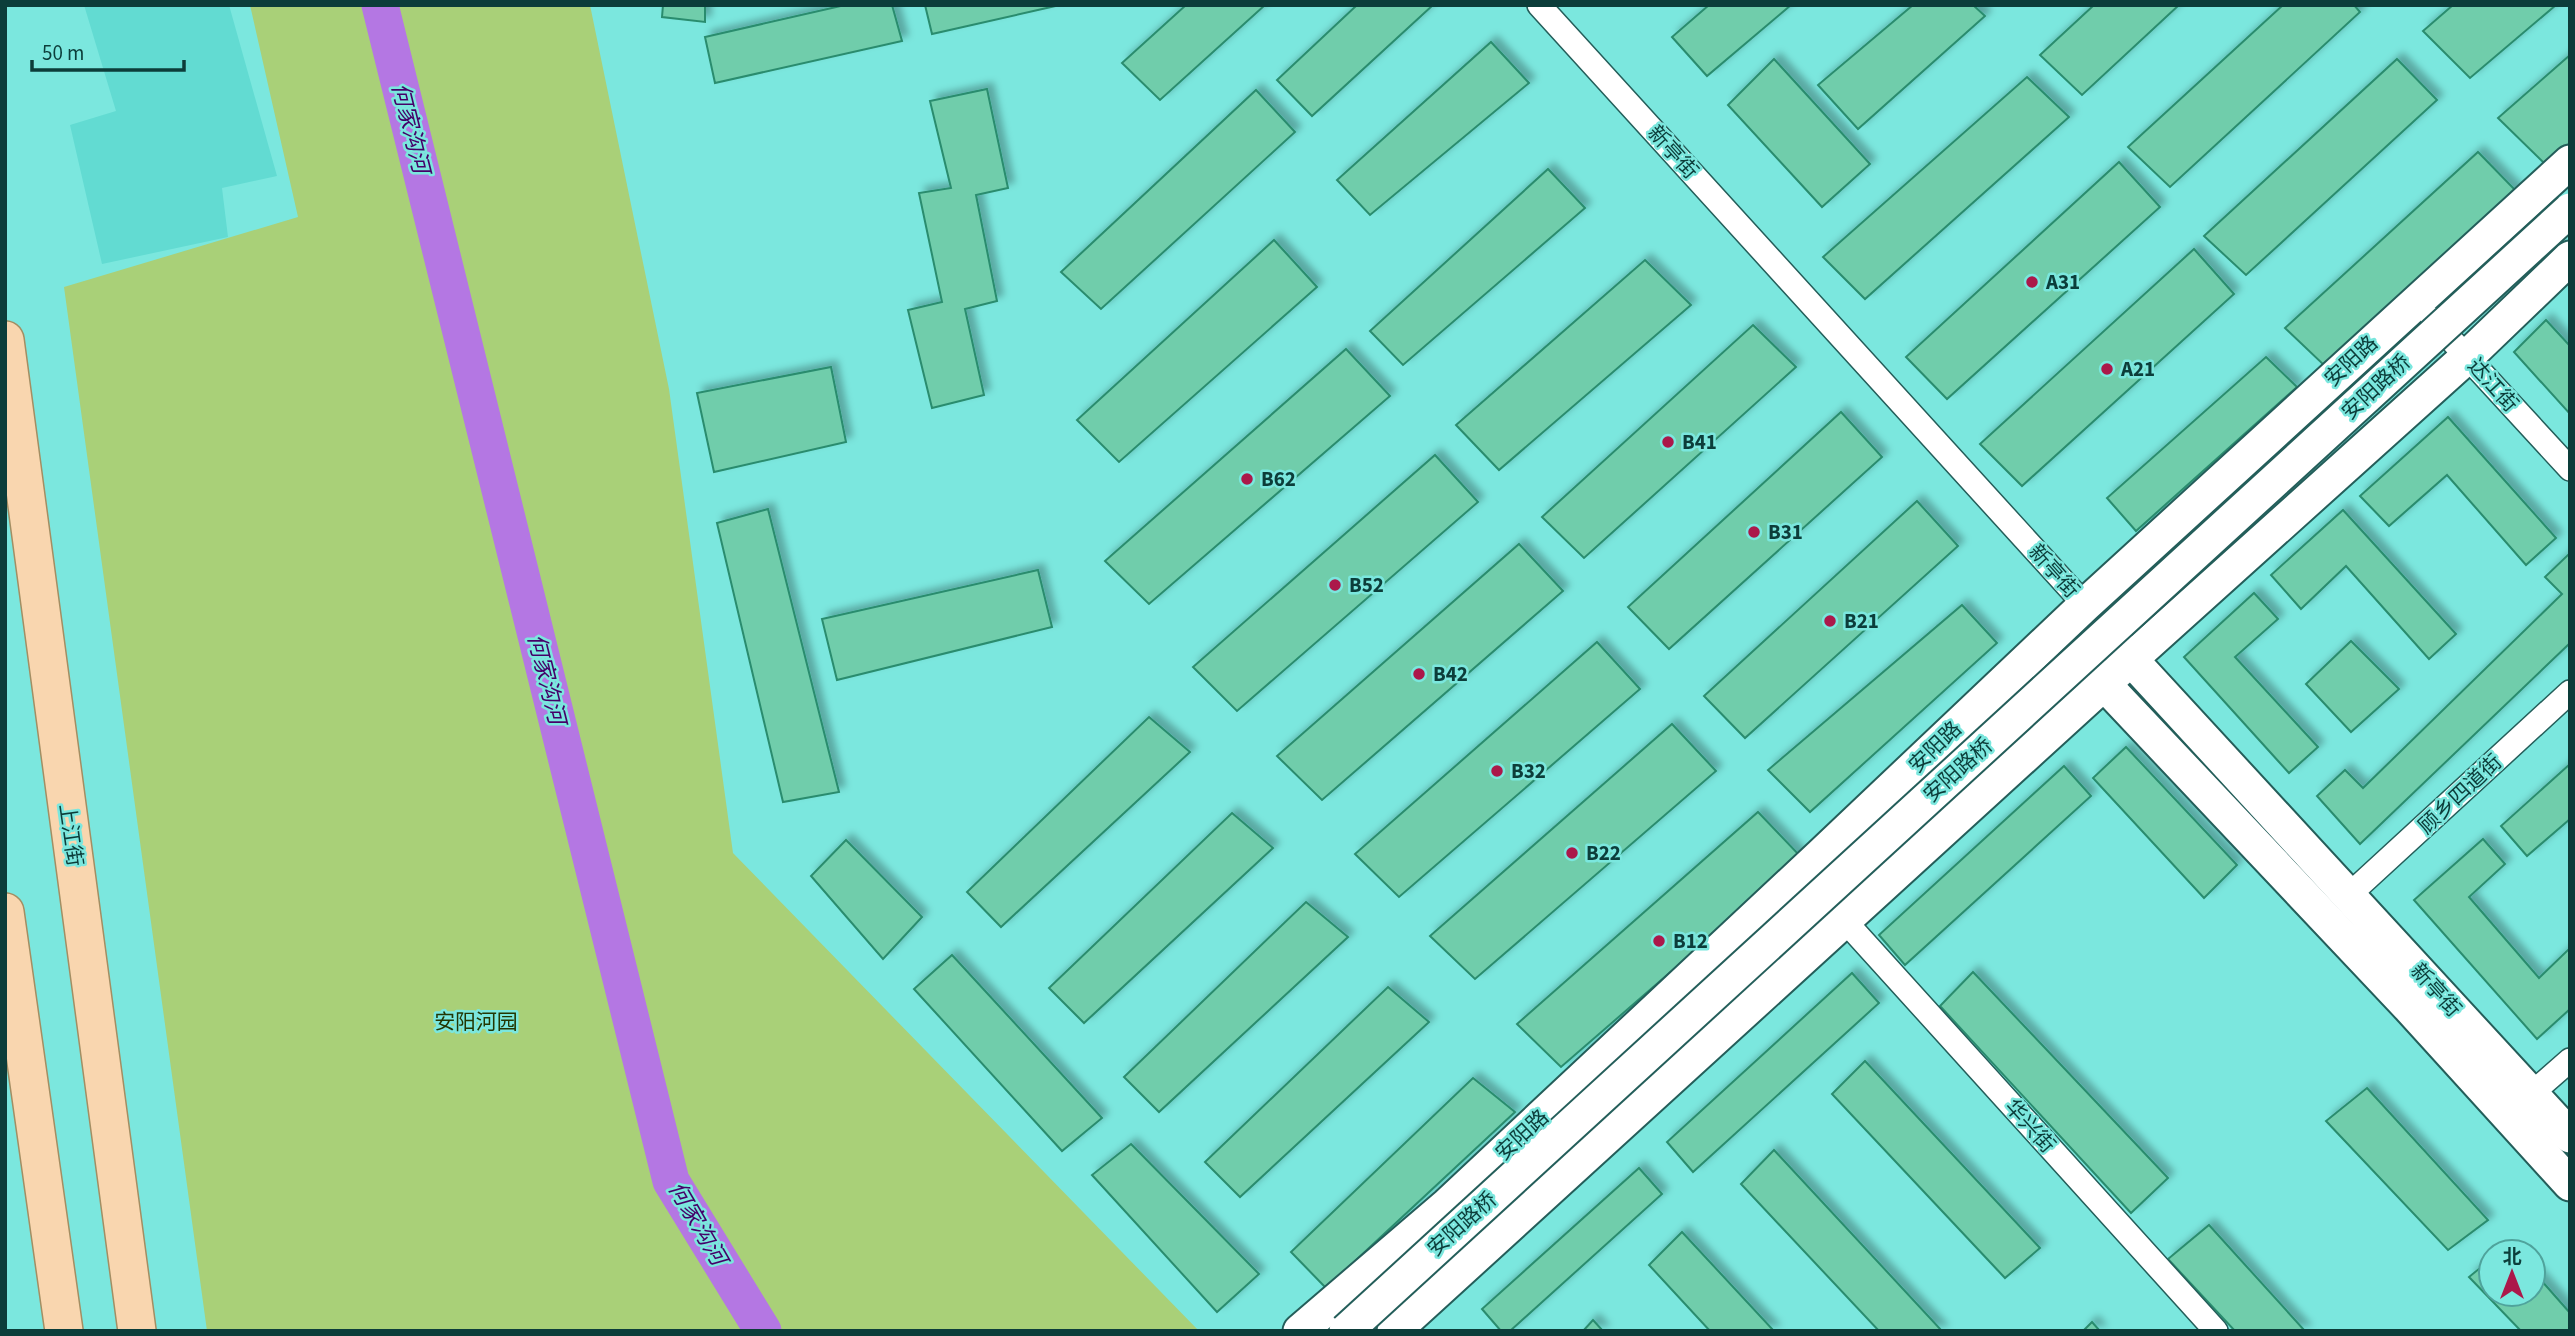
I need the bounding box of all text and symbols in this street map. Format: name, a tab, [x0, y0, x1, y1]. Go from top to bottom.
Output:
scale bar	[32, 28, 184, 72]
text: 50 m	[42, 38, 84, 68]
water label: 何家沟河	[383, 79, 439, 181]
street label: 新亭街	[1641, 119, 1705, 185]
place label: A31	[2045, 267, 2080, 297]
marker: A31	[2024, 274, 2040, 290]
street label: 安阳路	[2318, 329, 2384, 393]
street label: 安阳路桥	[2335, 347, 2417, 427]
street label: 达江街	[2461, 352, 2525, 418]
place label: A21	[2120, 354, 2155, 384]
marker: A21	[2099, 361, 2115, 377]
place label: B41	[1682, 427, 1717, 457]
marker: B41	[1660, 434, 1676, 450]
place label: B62	[1261, 464, 1296, 494]
marker: B62	[1239, 471, 1255, 487]
place label: B31	[1768, 517, 1803, 547]
marker: B31	[1746, 524, 1762, 540]
street label: 新亭街	[2022, 538, 2086, 604]
place label: B52	[1349, 570, 1384, 600]
marker: B52	[1327, 577, 1343, 593]
place label: B21	[1844, 606, 1879, 636]
marker: B21	[1822, 613, 1838, 629]
water label: 何家沟河	[519, 630, 575, 732]
place label: B42	[1433, 659, 1468, 689]
marker: B42	[1411, 666, 1427, 682]
street label: 安阳路	[1902, 714, 1968, 780]
street label: 安阳路桥	[1917, 731, 1999, 809]
street label: 顾乡四道街	[2411, 747, 2509, 841]
place label: B32	[1511, 756, 1546, 786]
marker: B32	[1489, 763, 1505, 779]
street label: 上江街	[52, 802, 90, 868]
place label: B22	[1586, 838, 1621, 868]
marker: B22	[1564, 845, 1580, 861]
place label: B12	[1673, 926, 1708, 956]
marker: B12	[1651, 933, 1667, 949]
street label: 新亭街	[2404, 957, 2468, 1023]
park label: 安阳河园	[434, 1007, 518, 1037]
street label: 华兴街	[1998, 1093, 2062, 1159]
street label: 安阳路	[1489, 1103, 1555, 1167]
water label: 何家沟河	[660, 1175, 737, 1275]
street label: 安阳路桥	[1421, 1185, 1503, 1263]
north arrow	[2477, 1238, 2547, 1308]
text: 北	[2502, 1244, 2522, 1271]

